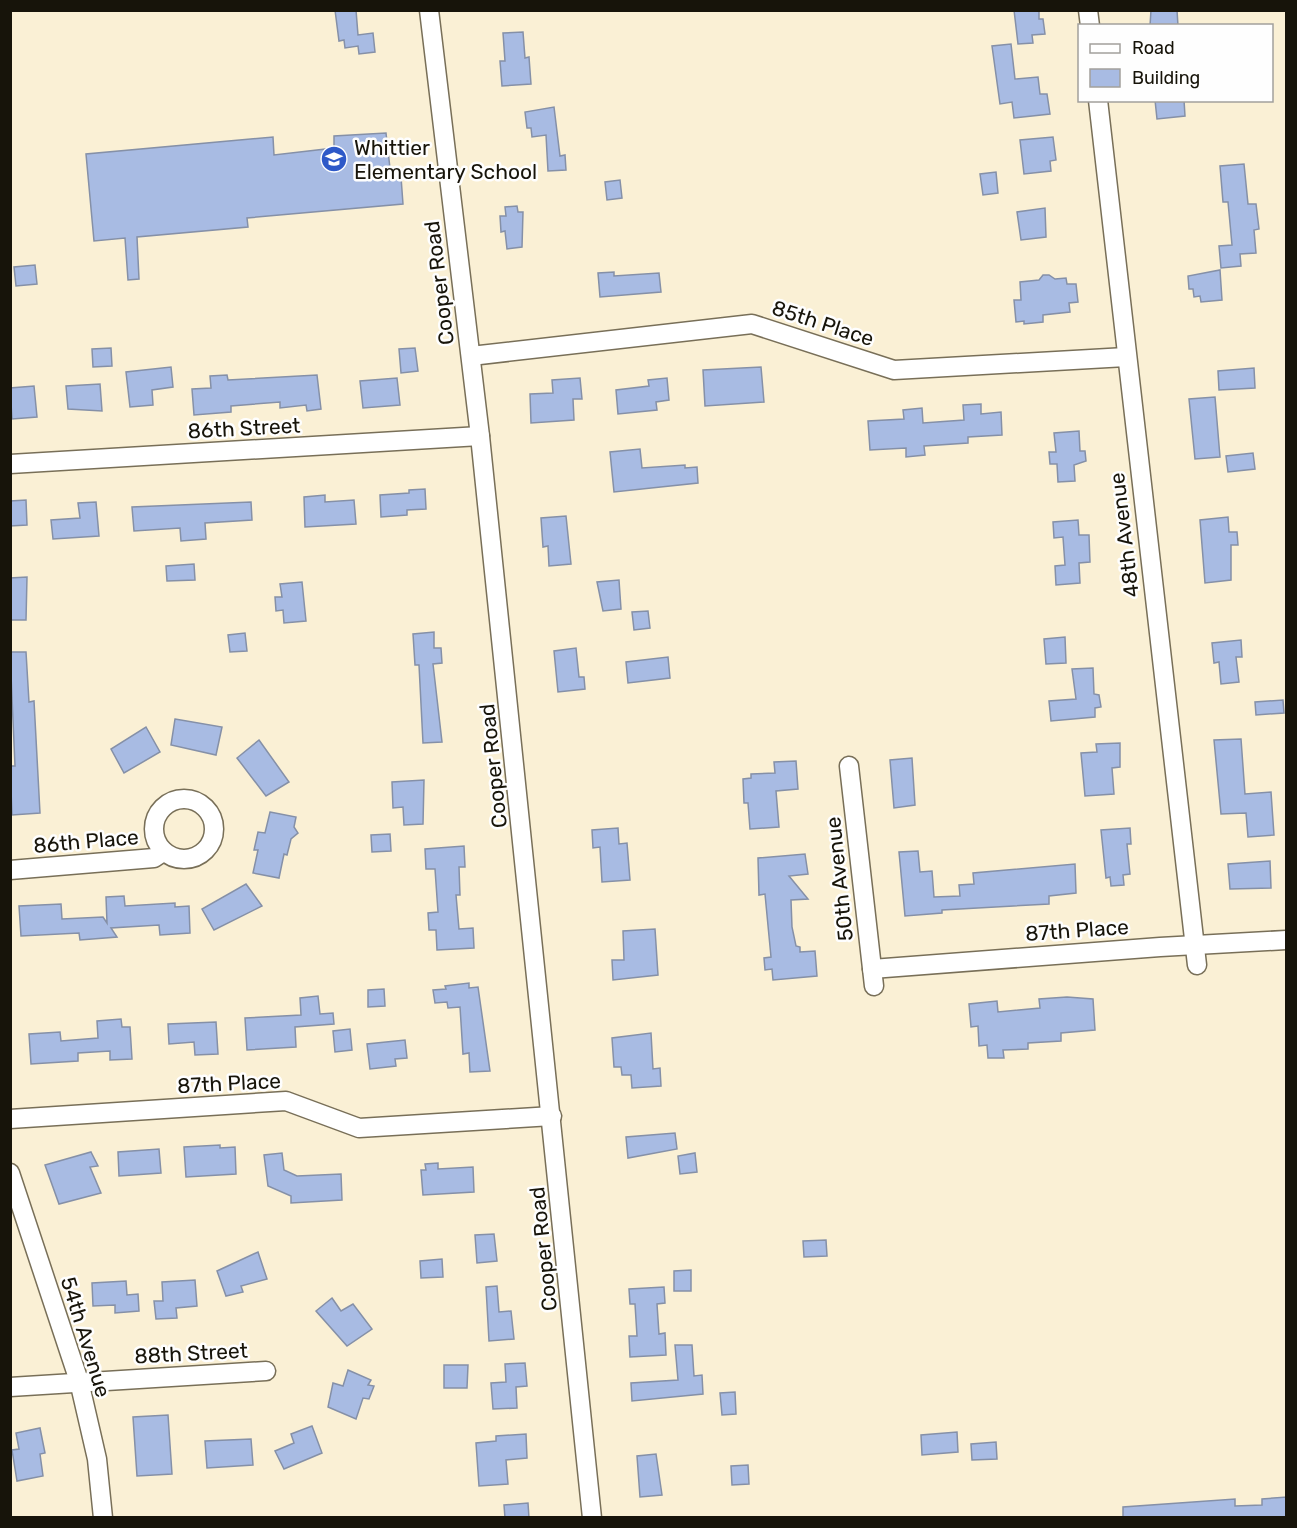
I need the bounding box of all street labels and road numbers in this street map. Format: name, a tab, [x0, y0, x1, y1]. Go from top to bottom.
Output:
street label: Cooper Road	[419, 220, 459, 346]
street label: 85th Place	[769, 295, 877, 351]
street label: 86th Street	[187, 413, 301, 443]
street label: 48th Avenue	[1104, 471, 1144, 599]
street label: Cooper Road	[474, 703, 512, 829]
street label: 50th Avenue	[820, 816, 858, 942]
street label: 86th Place	[32, 824, 140, 858]
street label: 87th Place	[1024, 914, 1130, 946]
street label: 87th Place	[177, 1068, 281, 1098]
street label: Cooper Road	[524, 1186, 562, 1312]
street label: 54th Avenue	[56, 1274, 116, 1400]
street label: 88th Street	[134, 1338, 248, 1368]

